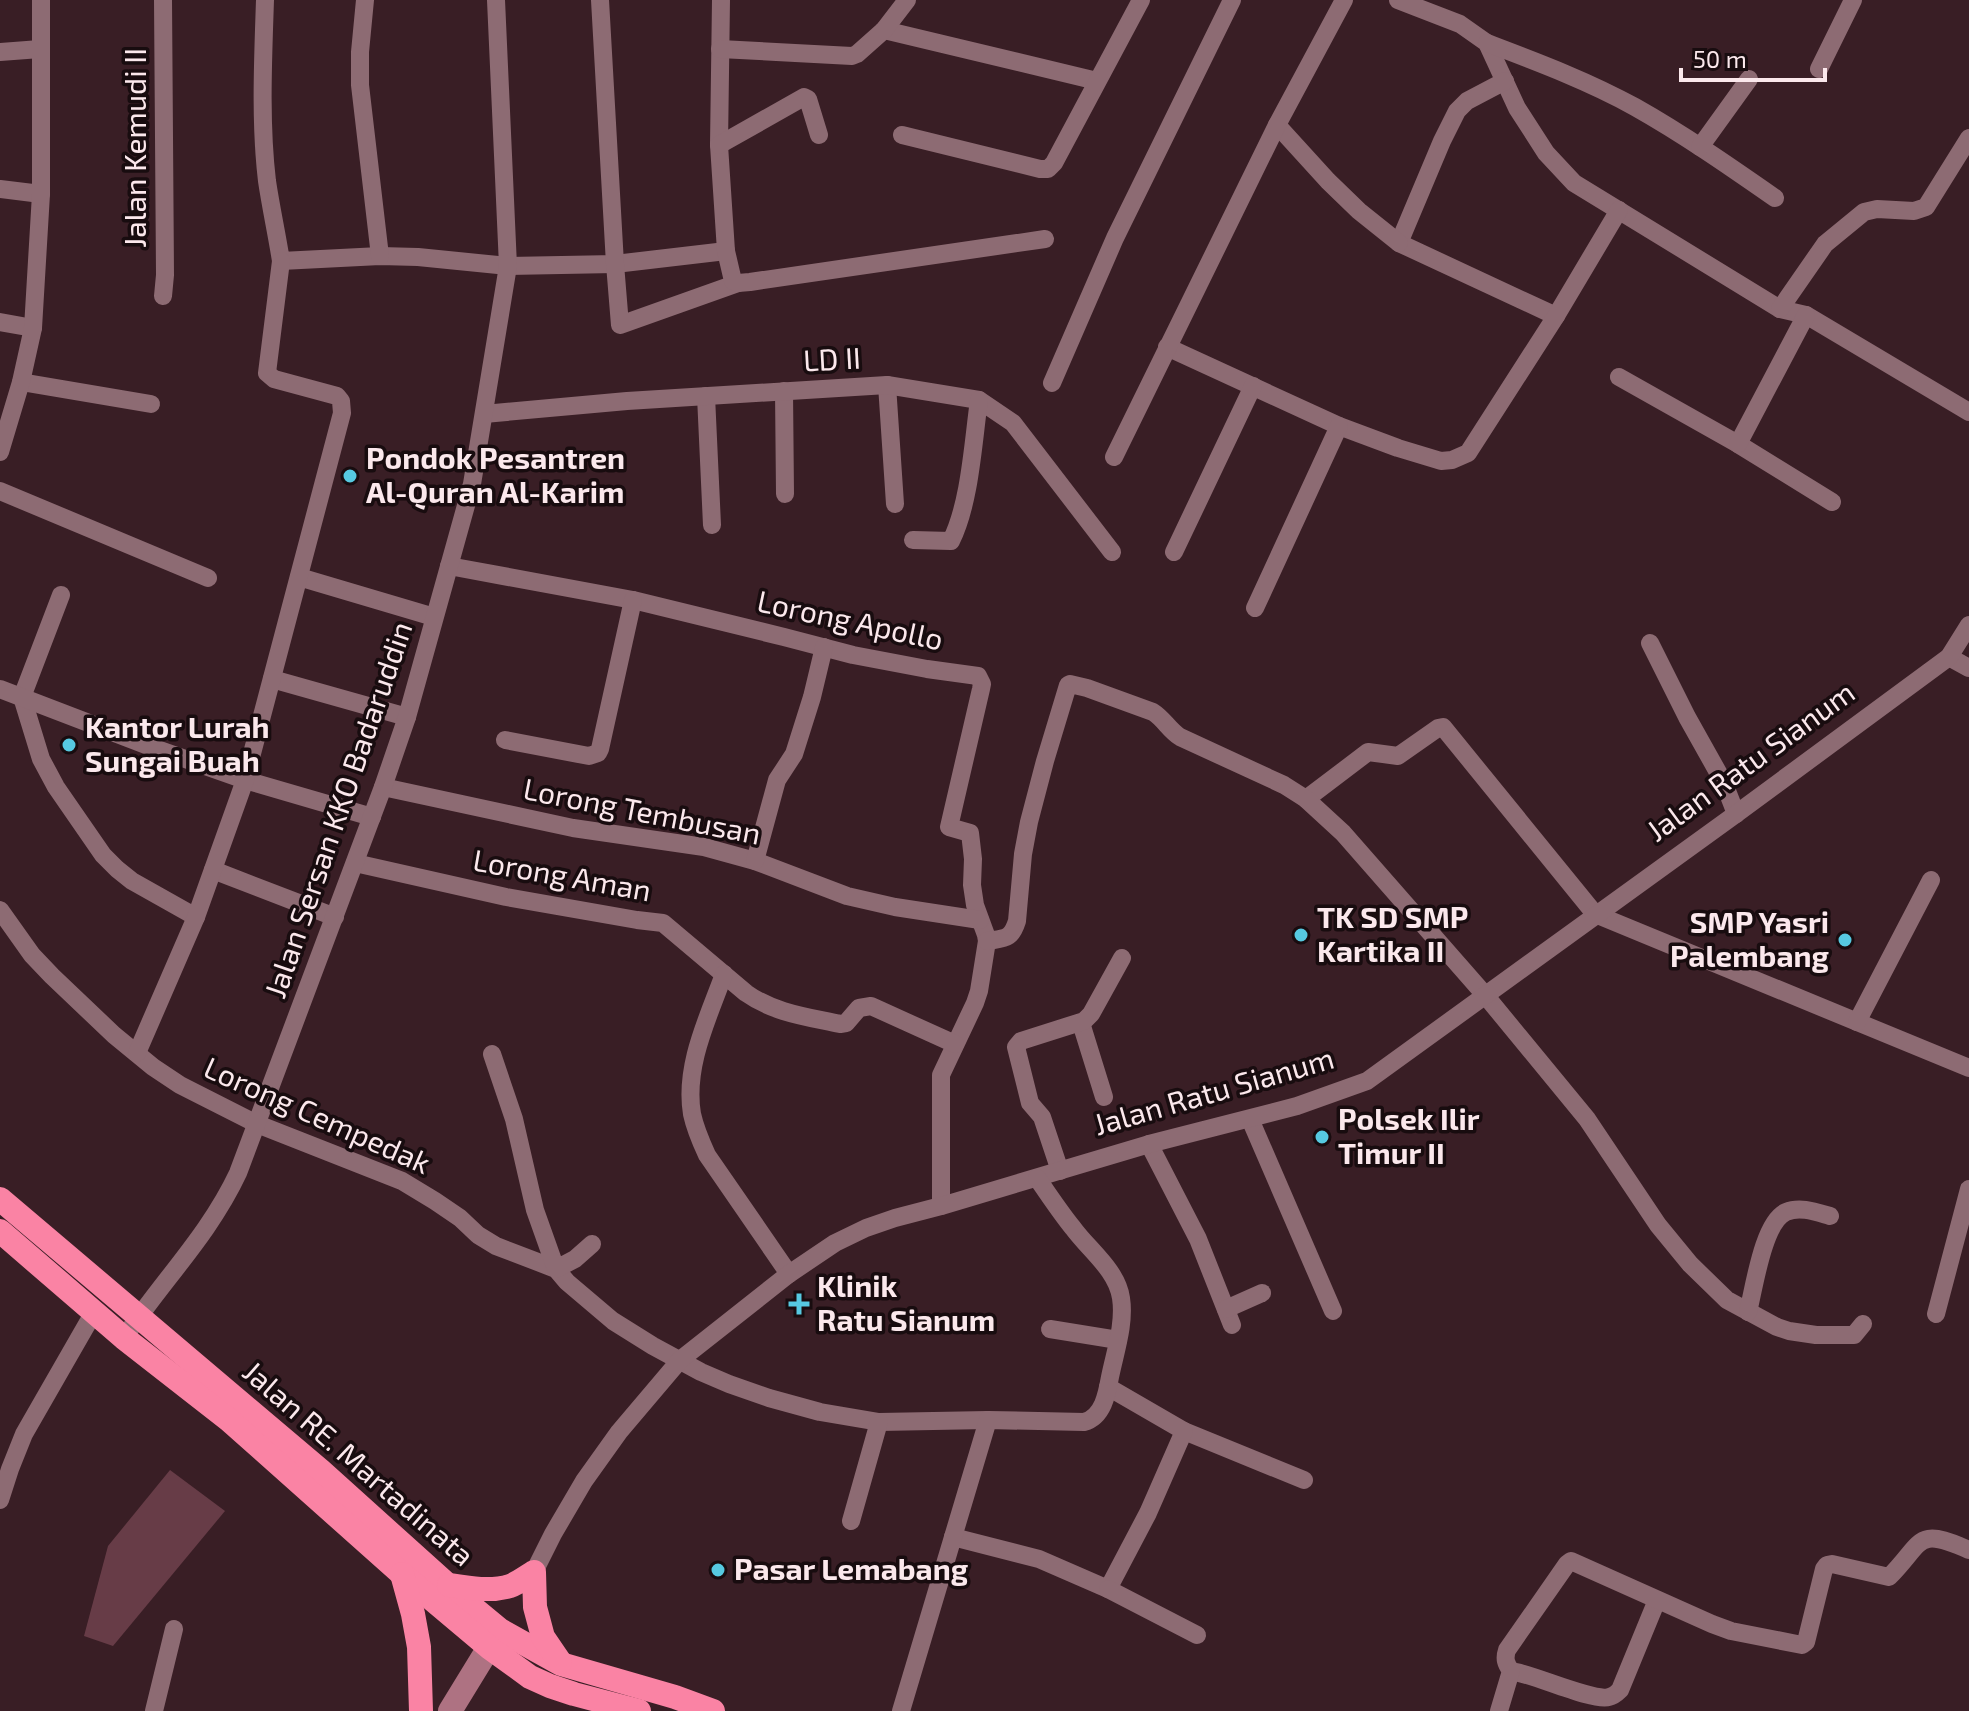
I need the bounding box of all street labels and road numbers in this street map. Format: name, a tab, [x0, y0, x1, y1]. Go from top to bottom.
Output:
street label: Jalan Kemudi II	[116, 48, 152, 248]
street label: LD II	[802, 339, 862, 377]
street label: Lorong Apollo	[754, 582, 947, 656]
street label: Jalan Sersan KKO Badaruddin	[256, 616, 419, 1002]
street label: Jalan Ratu Sianum	[1639, 673, 1861, 848]
street label: Lorong Tembusan	[521, 769, 764, 851]
street label: Lorong Aman	[471, 841, 654, 907]
street label: Jalan Ratu Sianum	[1089, 1039, 1338, 1142]
street label: Lorong Cempedak	[199, 1048, 437, 1180]
street label: Jalan RE. Martadinata	[236, 1352, 482, 1573]

